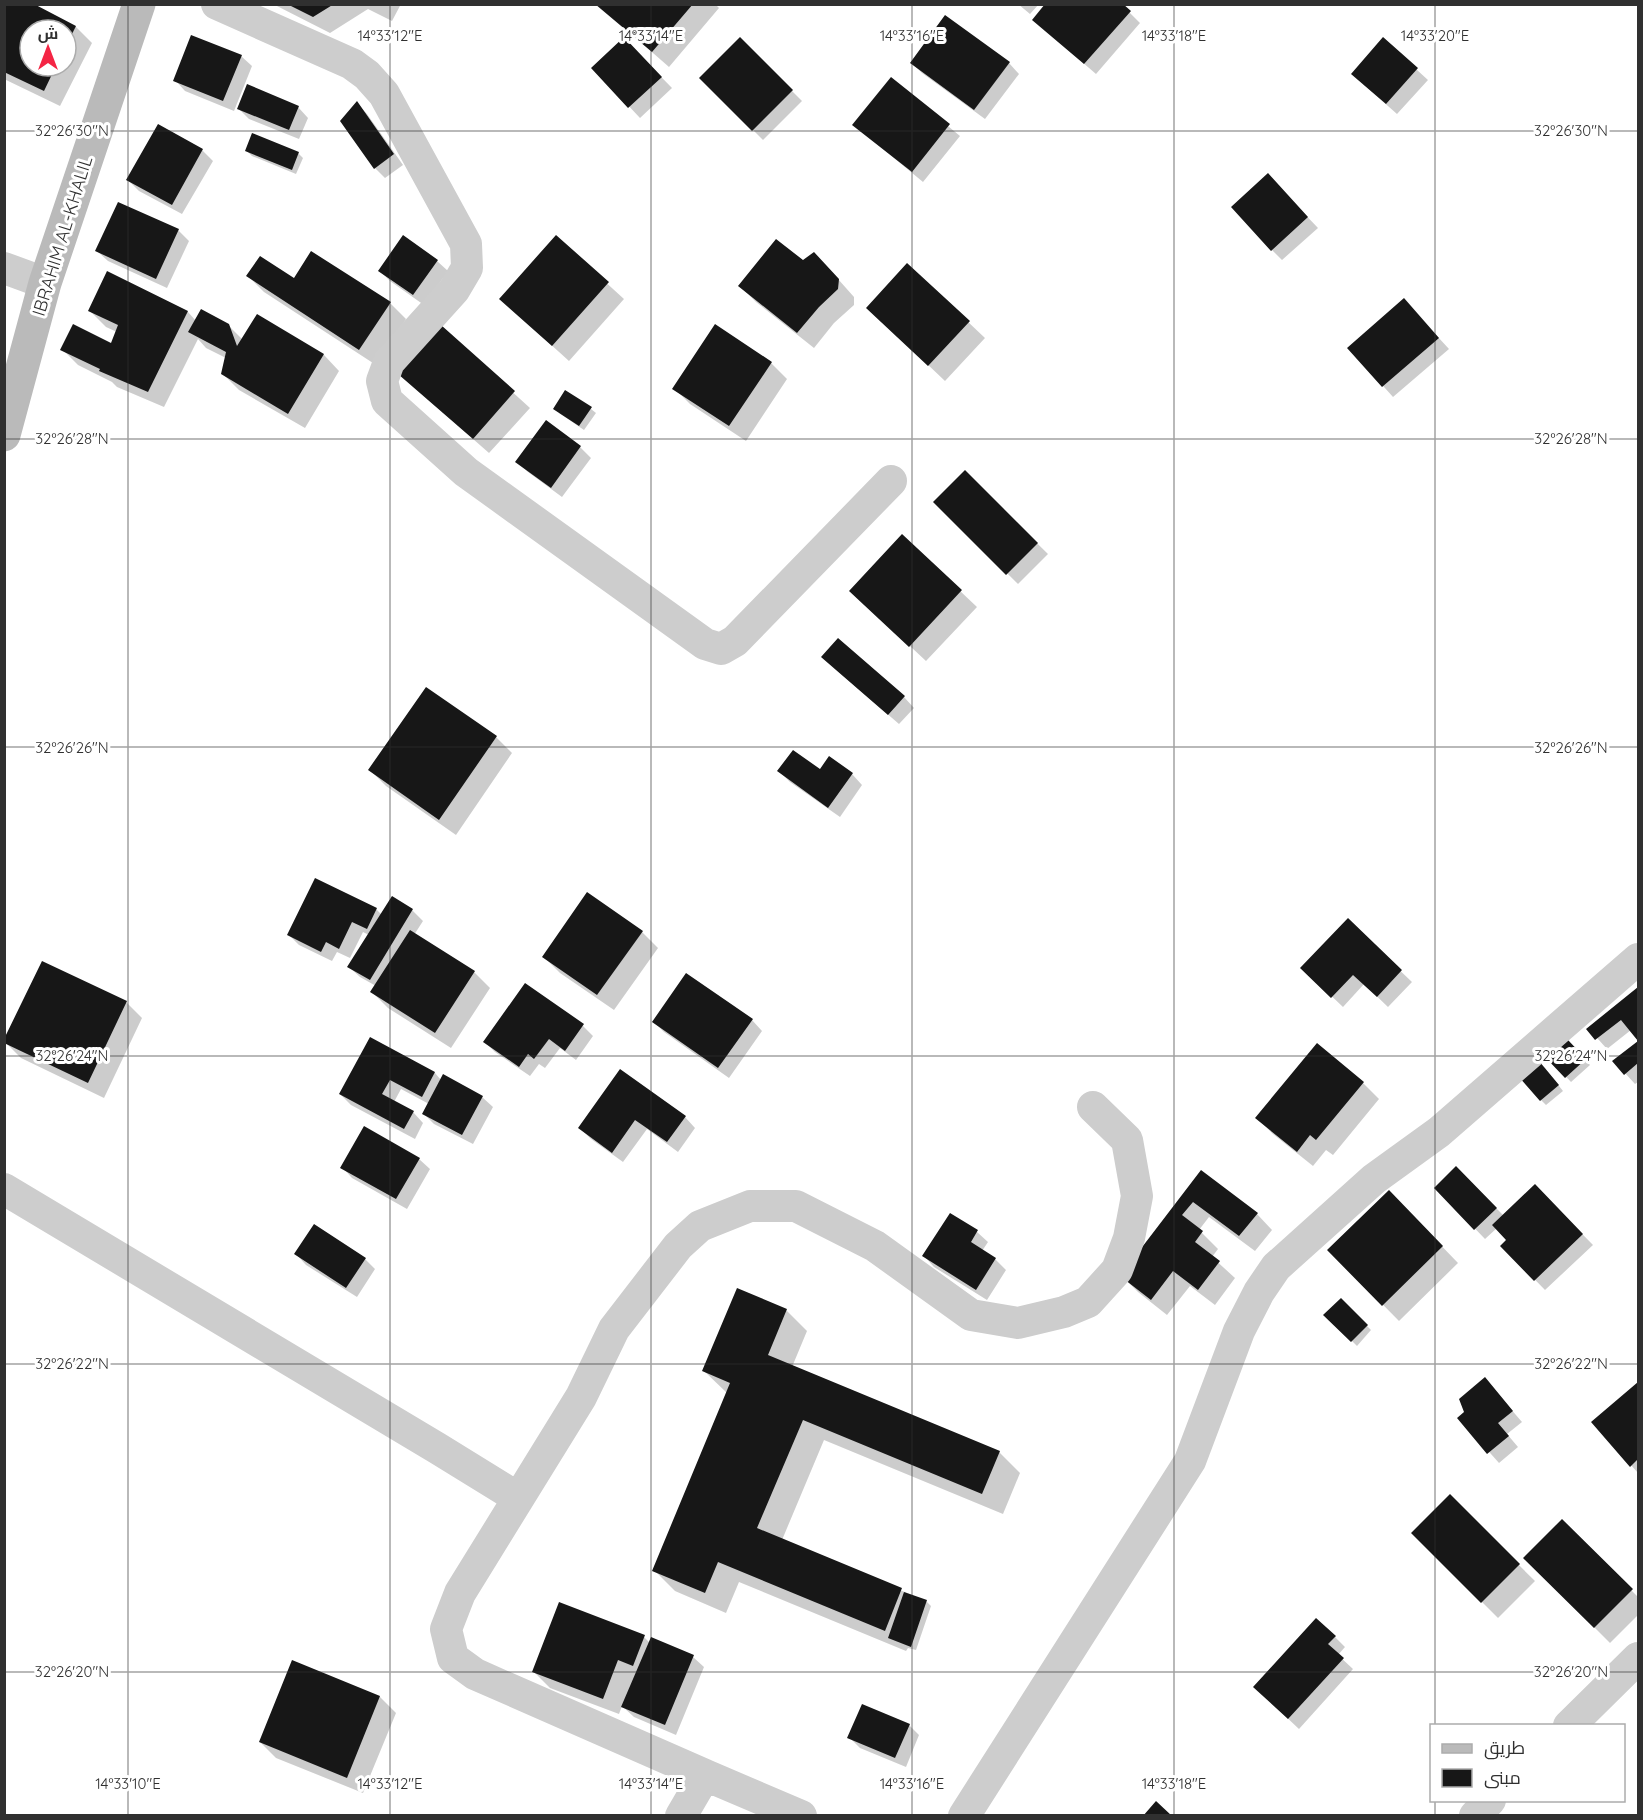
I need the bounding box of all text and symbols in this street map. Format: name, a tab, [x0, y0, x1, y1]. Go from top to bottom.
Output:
north arrow	[18, 18, 78, 78]
text: ش	[38, 23, 58, 43]
text: 14°33'12"E	[358, 26, 422, 45]
text: 14°33'14"E	[619, 26, 683, 45]
text: 14°33'16"E	[880, 26, 944, 45]
text: 14°33'18"E	[1142, 26, 1206, 45]
text: 14°33'20"E	[1401, 26, 1469, 45]
text: 32°26'30"N	[35, 121, 109, 140]
text: 32°26'30"N	[1534, 121, 1608, 140]
street label: IBRAHIM AL-KHALIL	[27, 153, 97, 319]
text: 32°26'28"N	[35, 429, 109, 448]
text: 32°26'28"N	[1534, 429, 1608, 448]
text: 32°26'26"N	[35, 738, 109, 757]
text: 32°26'26"N	[1534, 738, 1608, 757]
text: 32°26'24"N	[35, 1046, 109, 1065]
text: 32°26'24"N	[1534, 1046, 1608, 1065]
text: 32°26'22"N	[35, 1354, 109, 1373]
text: 32°26'22"N	[1534, 1354, 1608, 1373]
text: 32°26'20"N	[35, 1662, 109, 1681]
text: 32°26'20"N	[1534, 1662, 1608, 1681]
legend	[1430, 1724, 1625, 1802]
text: طريق	[1484, 1736, 1525, 1760]
text: مبنى	[1484, 1766, 1521, 1789]
text: 14°33'10"E	[95, 1774, 161, 1793]
text: 14°33'12"E	[358, 1774, 422, 1793]
text: 14°33'14"E	[619, 1774, 683, 1793]
text: 14°33'16"E	[880, 1774, 944, 1793]
text: 14°33'18"E	[1142, 1774, 1206, 1793]

